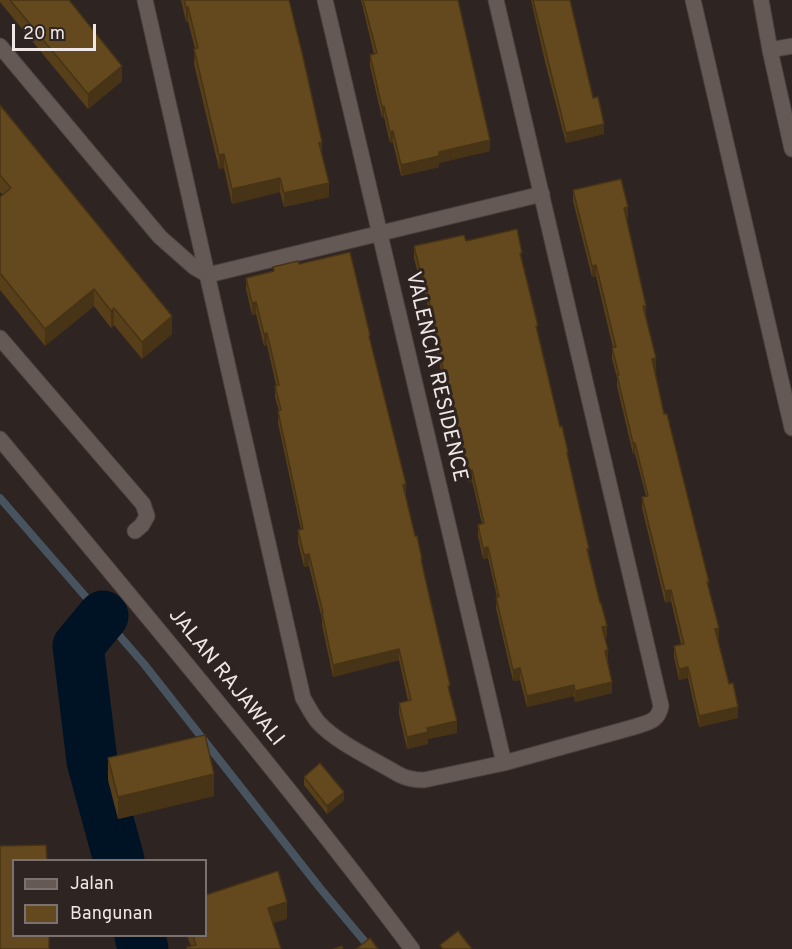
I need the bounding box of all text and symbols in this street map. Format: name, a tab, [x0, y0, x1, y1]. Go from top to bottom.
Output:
scale bar	[15, 12, 99, 50]
text: 20 m	[23, 23, 65, 46]
street label: VALENCIA RESIDENCE	[399, 269, 471, 485]
street label: JALAN RAJAWALI	[162, 604, 288, 752]
legend	[12, 859, 207, 937]
text: Jalan	[70, 873, 114, 896]
text: Bangunan	[70, 903, 153, 926]

